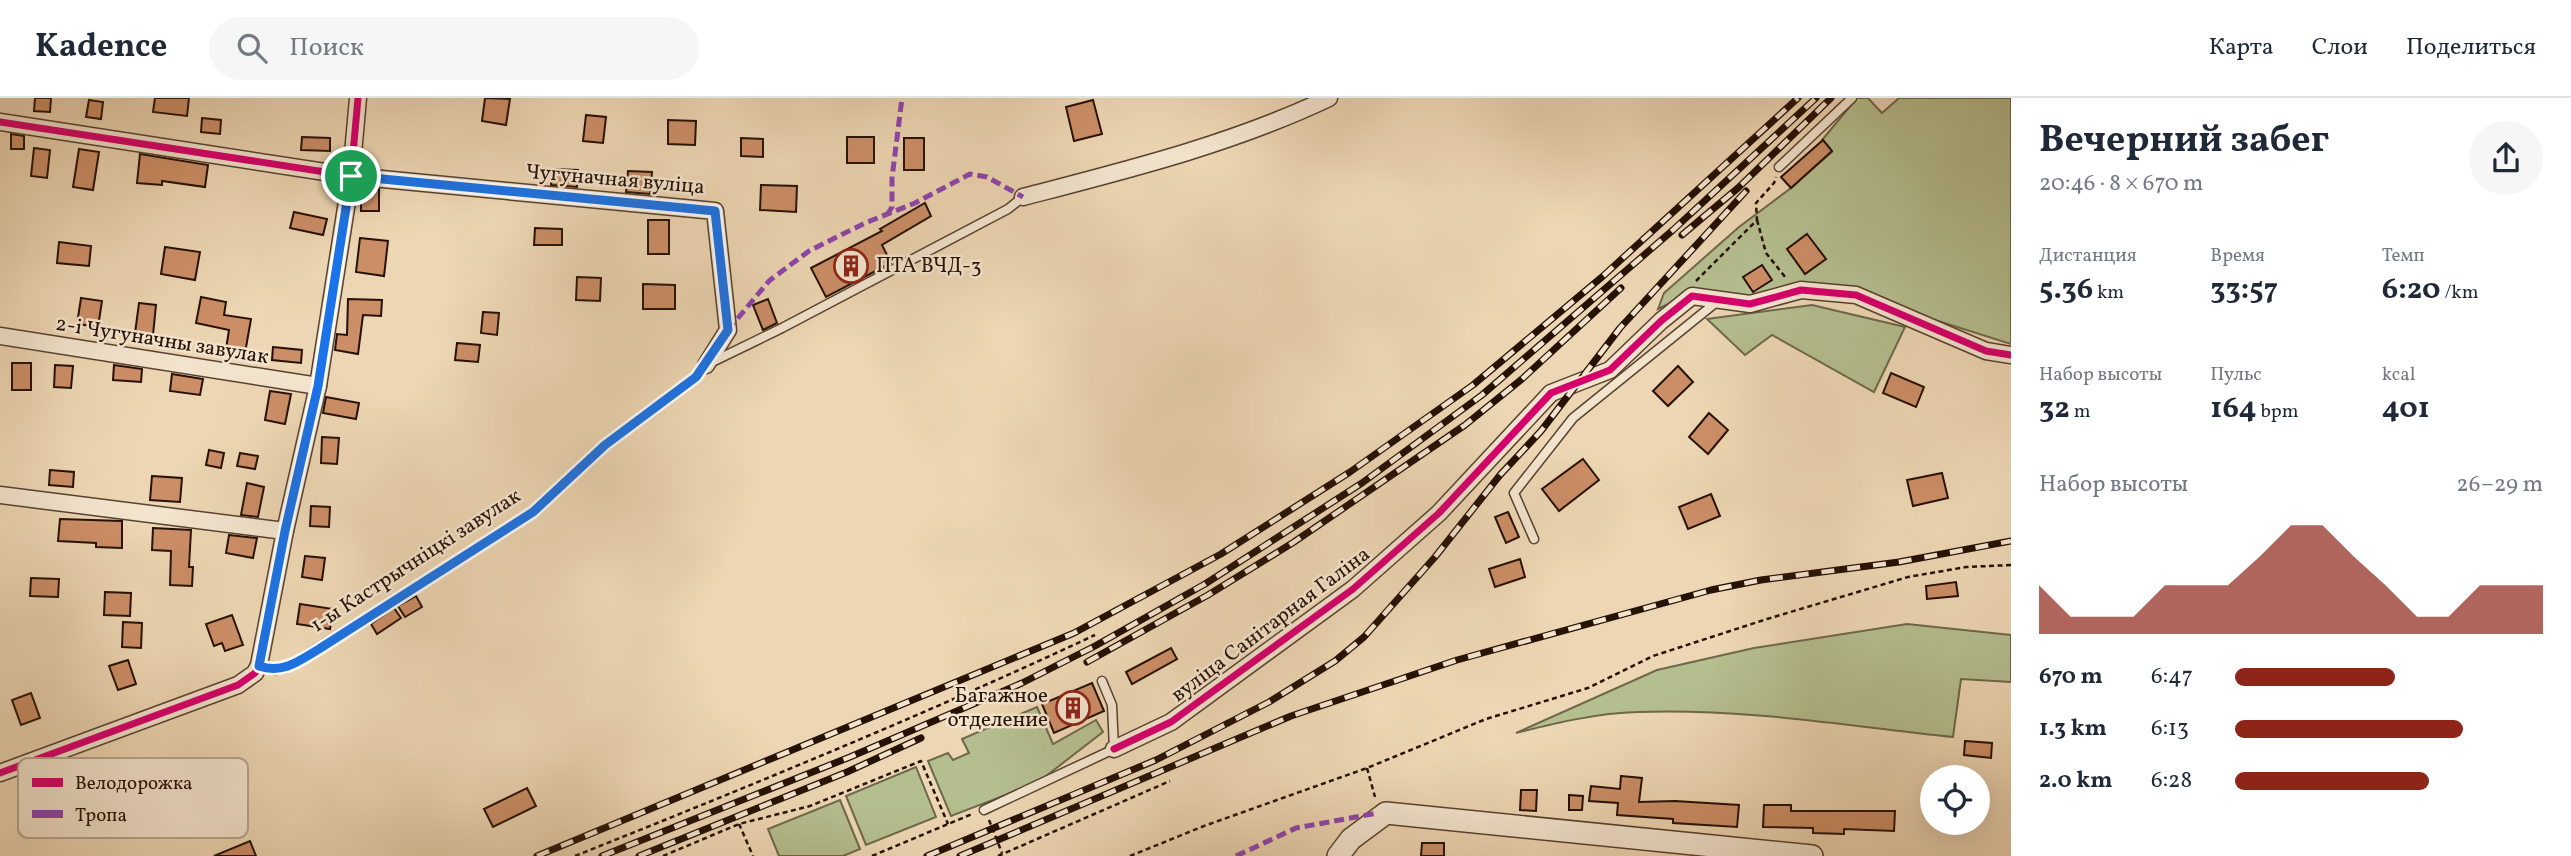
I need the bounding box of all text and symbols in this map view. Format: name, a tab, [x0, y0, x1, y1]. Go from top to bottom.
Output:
search box	[209, 17, 699, 80]
text: Kadence	[35, 25, 167, 71]
icon: search	[233, 29, 271, 67]
text: Поиск	[289, 30, 364, 66]
text: Карта	[2209, 31, 2274, 65]
text: Слои	[2312, 31, 2368, 65]
text: Поделиться	[2406, 31, 2536, 65]
text: Вечерний забег	[2039, 115, 2329, 168]
button: share	[2469, 121, 2543, 195]
pin	[321, 146, 381, 206]
icon: arrive	[332, 157, 370, 195]
street label: Чугуначная вуліца	[524, 158, 706, 202]
text: 20:46 · 8 × 670 m	[2039, 168, 2203, 200]
text: Дистанция	[2039, 243, 2137, 269]
text: Время	[2210, 243, 2265, 269]
text: Темп	[2382, 243, 2425, 269]
building icon: ПТА ВЧД-3	[832, 247, 870, 285]
place label: ПТА ВЧД-3	[876, 252, 982, 281]
text: 5.36	[2039, 269, 2093, 311]
text: 33:57	[2210, 269, 2278, 311]
text: 6:20	[2382, 269, 2441, 311]
text: km	[2093, 280, 2124, 306]
text: /km	[2441, 280, 2479, 306]
street label: 2-і Чугуначны завулак	[53, 310, 271, 372]
text: Набор высоты	[2039, 362, 2162, 388]
text: Пульс	[2210, 362, 2262, 388]
text: kcal	[2382, 362, 2415, 388]
text: 32	[2039, 388, 2070, 430]
text: 164	[2210, 388, 2257, 430]
text: 401	[2382, 388, 2430, 430]
text: m	[2070, 399, 2091, 425]
text: bpm	[2257, 399, 2299, 425]
text: Набор высоты	[2039, 469, 2188, 501]
text: 26–29 m	[2456, 469, 2543, 501]
street label: 1-ы Кастрычніцкі завулак	[305, 482, 527, 640]
street label: вуліца Санітарная Галіна	[1166, 541, 1376, 709]
text: 670 m	[2039, 661, 2103, 693]
text: 6:47	[2151, 661, 2193, 693]
place label: Багажное отделение	[948, 682, 1048, 735]
building icon: Багажное отделение	[1054, 689, 1092, 727]
text: 1.3 km	[2039, 713, 2107, 745]
text: 6:13	[2151, 713, 2189, 745]
legend	[18, 758, 248, 838]
map controls	[1920, 765, 1990, 835]
button: locate	[1920, 765, 1990, 835]
text: 2.0 km	[2039, 765, 2112, 797]
text: 6:28	[2151, 765, 2192, 797]
text: Велодорожка	[75, 771, 193, 797]
text: Тропа	[75, 803, 127, 829]

